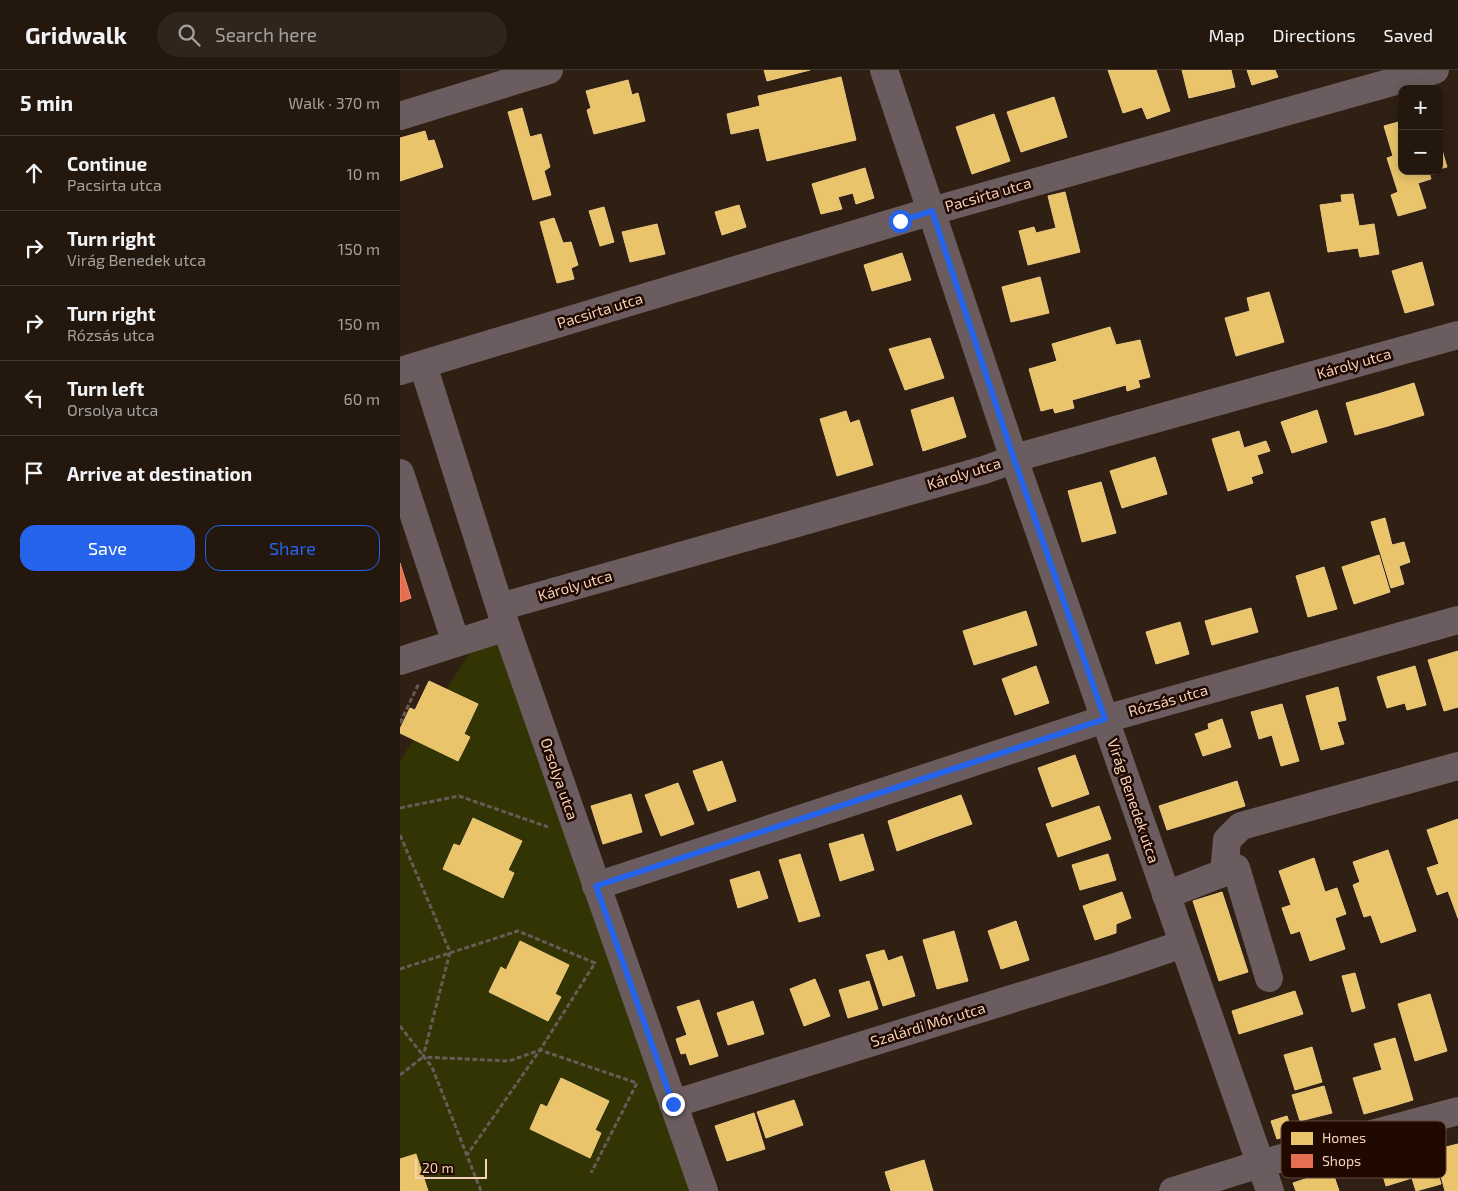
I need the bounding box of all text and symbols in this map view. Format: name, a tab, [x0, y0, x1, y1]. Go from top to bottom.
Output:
search box	[157, 12, 507, 57]
text: Gridwalk	[25, 20, 127, 49]
icon: search	[175, 21, 203, 49]
text: Search here	[215, 23, 317, 46]
text: Map	[1208, 24, 1245, 46]
text: Directions	[1273, 24, 1356, 46]
text: Saved	[1384, 24, 1433, 46]
map controls	[1398, 85, 1443, 175]
button: +	[1398, 85, 1443, 130]
text: 5 min	[20, 90, 73, 115]
text: Walk · 370 m	[288, 93, 380, 112]
button: −	[1398, 130, 1443, 175]
text: Continue	[67, 152, 147, 175]
icon: ahead	[20, 159, 48, 187]
text: 10 m	[346, 164, 380, 183]
street label: Pacsirta utca	[943, 173, 1033, 215]
text: Pacsirta utca	[67, 175, 162, 194]
route start	[889, 210, 912, 233]
text: Turn right	[67, 227, 155, 250]
icon: right	[20, 234, 48, 262]
text: 150 m	[338, 239, 380, 258]
text: Virág Benedek utca	[67, 250, 206, 269]
street label: Pacsirta utca	[555, 288, 645, 332]
text: Turn right	[67, 302, 155, 325]
icon: right	[20, 309, 48, 337]
text: 150 m	[338, 314, 380, 333]
text: Rózsás utca	[67, 325, 154, 344]
street label: Károly utca	[1315, 344, 1393, 382]
text: Turn left	[67, 377, 144, 400]
icon: left	[20, 384, 48, 412]
text: 60 m	[344, 389, 380, 408]
text: Orsolya utca	[67, 400, 158, 419]
street label: Károly utca	[925, 453, 1003, 493]
icon: arrive	[20, 459, 48, 487]
text: Arrive at destination	[67, 462, 252, 485]
button: Save	[20, 525, 195, 571]
button: Share	[205, 525, 380, 571]
street label: Károly utca	[536, 566, 614, 604]
street label: Rózsás utca	[1126, 680, 1210, 720]
street label: Orsolya utca	[538, 735, 582, 822]
street label: Virág Benedek utca	[1104, 736, 1164, 865]
street label: Szalárdi Mór utca	[868, 998, 987, 1050]
route end	[662, 1093, 685, 1116]
legend	[1281, 1121, 1446, 1178]
text: Homes	[1322, 1129, 1366, 1146]
text: Shops	[1322, 1152, 1361, 1169]
scale bar	[415, 1156, 488, 1179]
text: 20 m	[422, 1159, 454, 1176]

